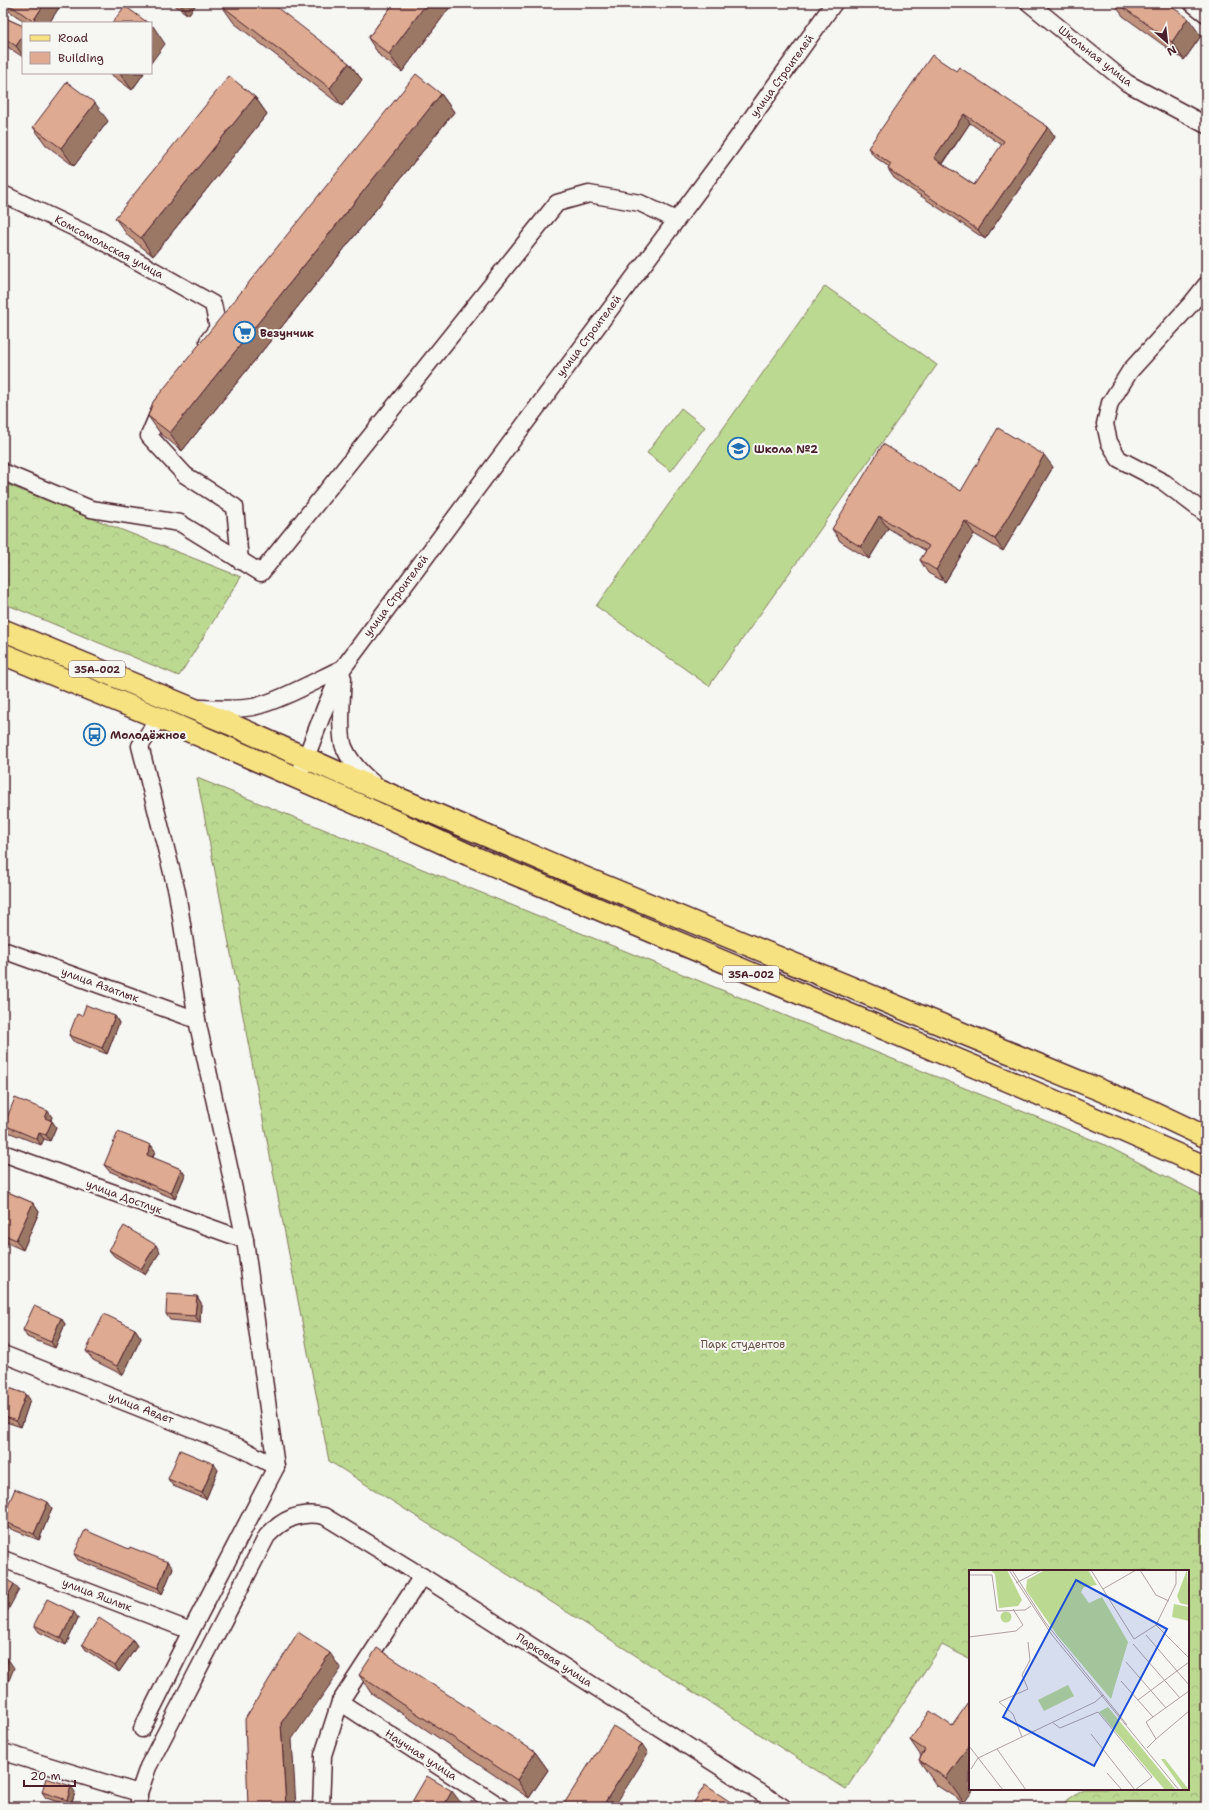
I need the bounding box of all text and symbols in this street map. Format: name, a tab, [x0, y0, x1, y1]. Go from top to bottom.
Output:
legend	[22, 22, 152, 74]
street label: Школьная улица	[1055, 22, 1135, 90]
north arrow	[1147, 22, 1187, 62]
text: Road	[58, 30, 89, 46]
street label: улица Строителей	[747, 32, 817, 120]
text: N	[1164, 42, 1179, 59]
text: Building	[58, 50, 104, 66]
street label: Комсомольская улица	[52, 212, 166, 282]
street label: улица Строителей	[553, 292, 625, 380]
supermarket icon: Везунчик	[232, 320, 258, 346]
place label: Везунчик	[260, 326, 314, 341]
school or university icon: Школа №2	[726, 436, 752, 462]
place label: Школа №2	[754, 442, 818, 457]
street label: улица Строителей	[360, 552, 432, 640]
road number: 35А-002	[69, 661, 125, 677]
bus stop icon: Молодёжное	[82, 722, 108, 748]
place label: Молодёжное	[110, 728, 186, 743]
street label: улица Азатлык	[59, 964, 141, 1006]
road number: 35А-002	[723, 966, 779, 982]
street label: улица Достлук	[84, 1176, 164, 1218]
park label: Парк студентов	[701, 1337, 785, 1352]
street label: улица Авдет	[106, 1389, 176, 1427]
inset map	[969, 1570, 1189, 1790]
street label: улица Яшлык	[60, 1575, 134, 1615]
street label: Парковая улица	[513, 1630, 595, 1690]
street label: Научная улица	[382, 1726, 460, 1784]
scale bar	[24, 1762, 75, 1788]
text: 20 m	[30, 1768, 61, 1784]

